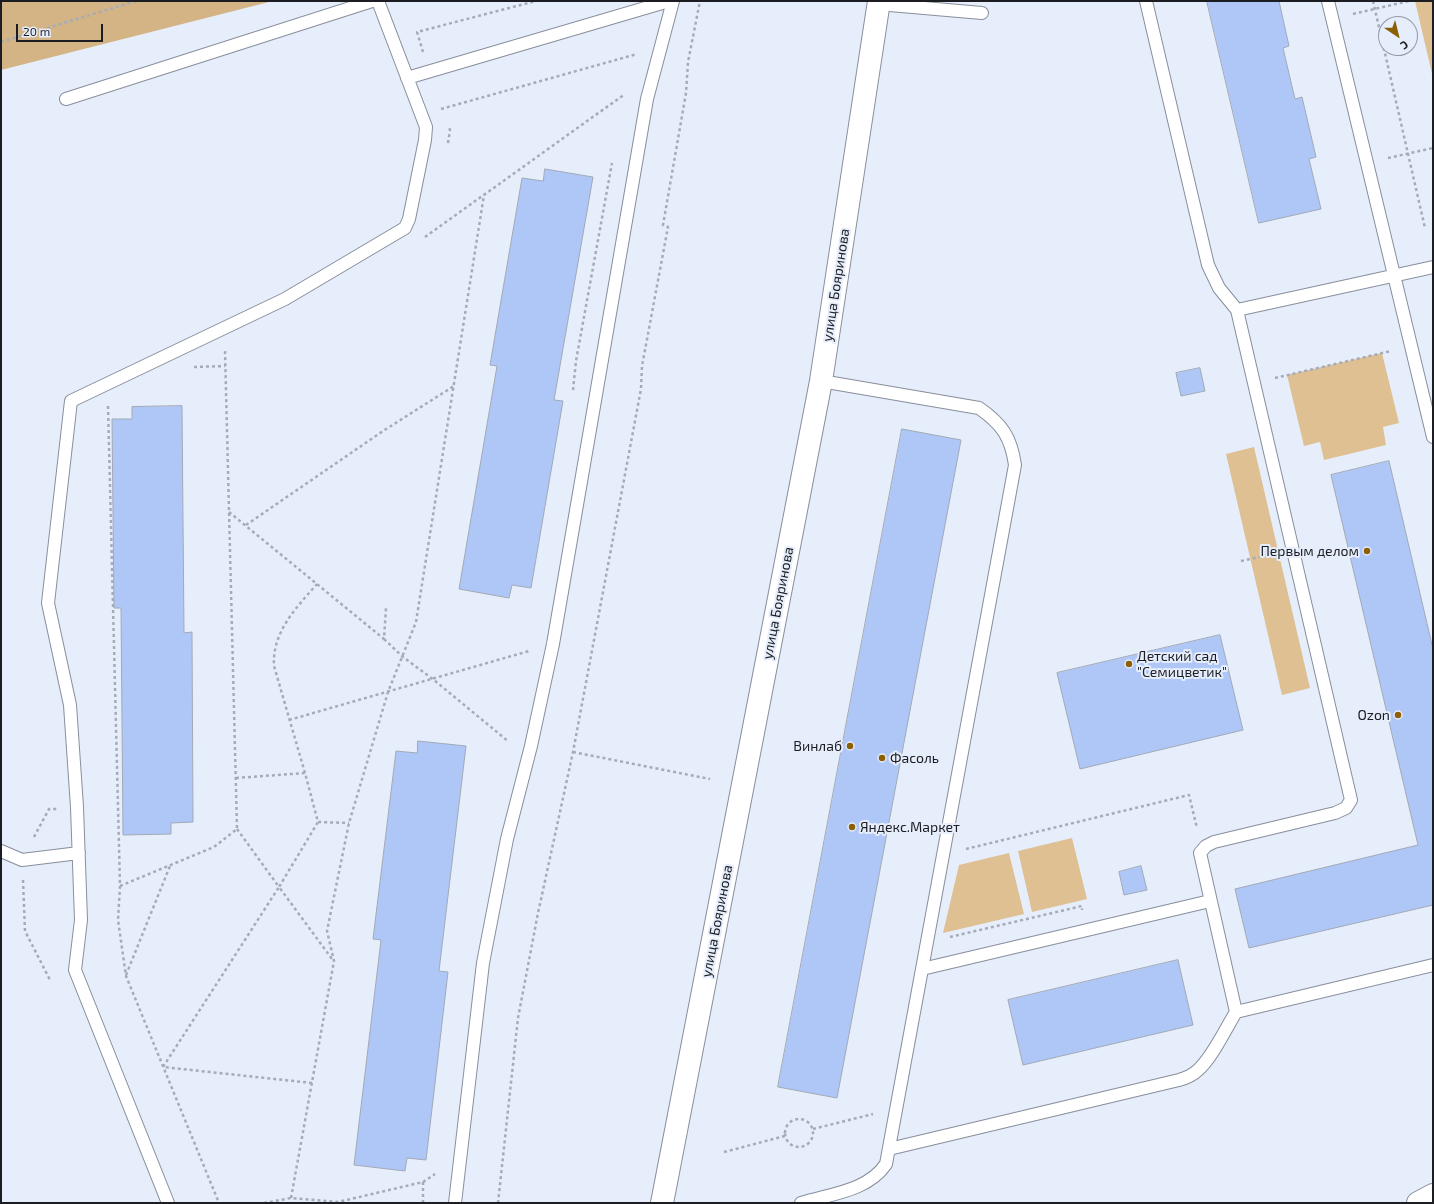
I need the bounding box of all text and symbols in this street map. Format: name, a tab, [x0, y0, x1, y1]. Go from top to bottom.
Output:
scale bar	[18, 16, 105, 42]
north arrow	[1378, 16, 1418, 56]
text: 20 m	[23, 24, 50, 38]
text: С	[1398, 38, 1411, 53]
street label: улица Бояринова	[819, 227, 853, 343]
place label: Первым делом	[1260, 543, 1359, 559]
street label: улица Бояринова	[759, 545, 797, 661]
marker: Первым делом	[1362, 546, 1372, 556]
place label: Детский сад "Семицветик"	[1137, 648, 1227, 680]
marker: Детский сад "Семицветик"	[1124, 659, 1134, 669]
place label: Ozon	[1357, 707, 1390, 723]
marker: Ozon	[1393, 710, 1403, 720]
place label: Винлаб	[793, 738, 842, 754]
marker: Винлаб	[845, 741, 855, 751]
place label: Фасоль	[890, 750, 939, 766]
marker: Фасоль	[877, 753, 887, 763]
place label: Яндекс.Маркет	[860, 819, 960, 835]
marker: Яндекс.Маркет	[847, 822, 857, 832]
street label: улица Бояринова	[698, 863, 736, 979]

